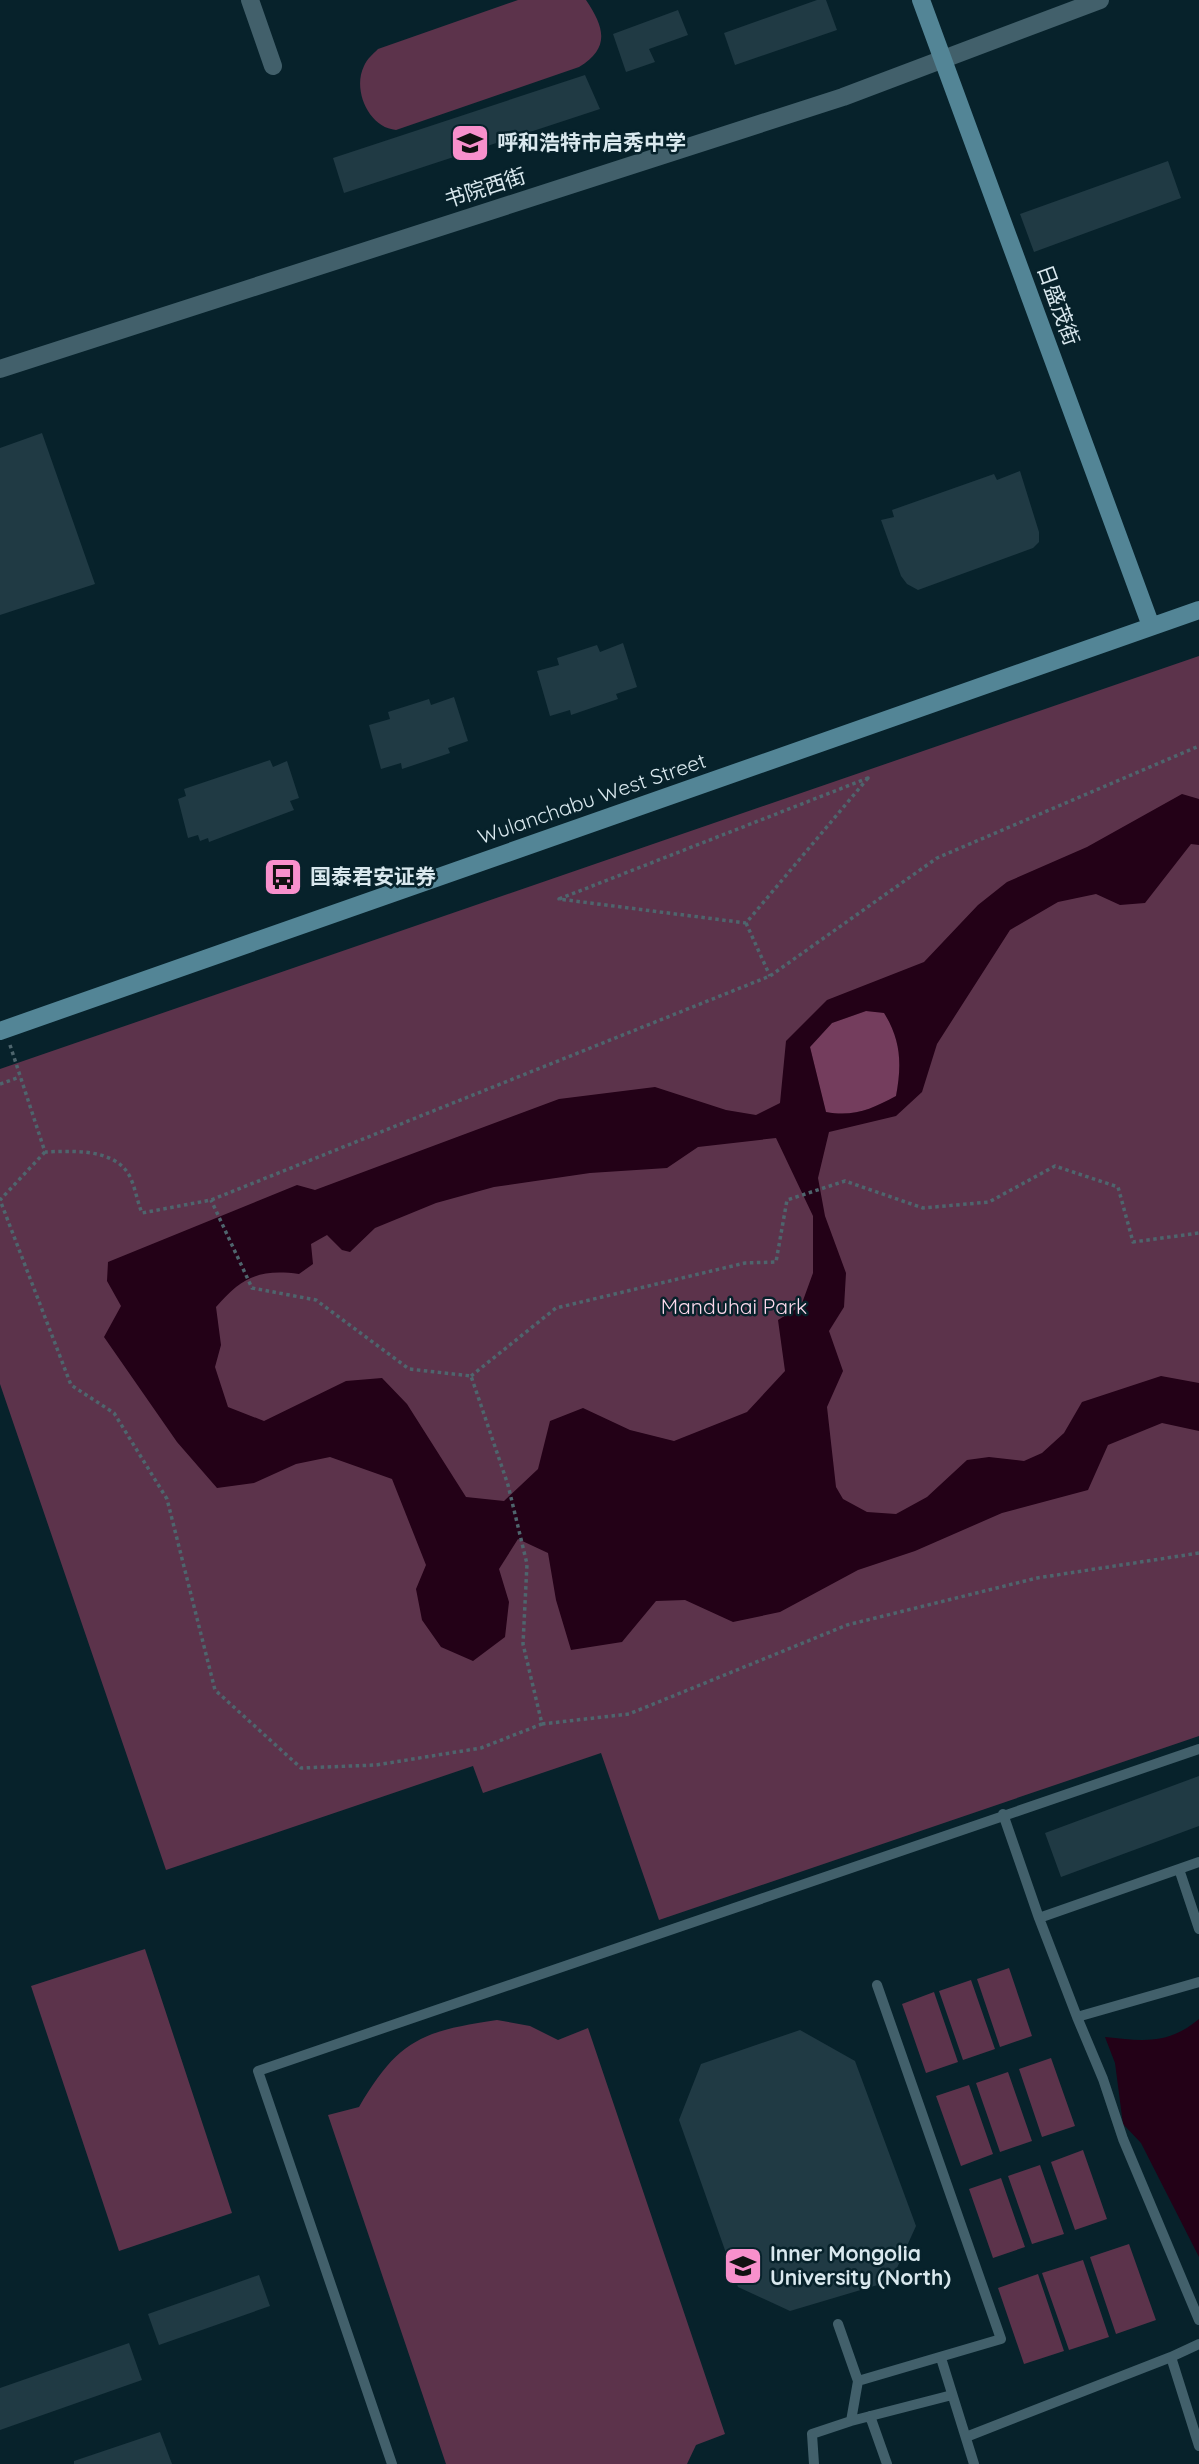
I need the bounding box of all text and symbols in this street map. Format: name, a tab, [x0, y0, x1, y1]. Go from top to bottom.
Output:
school or university icon: 呼和浩特市启秀中学	[449, 122, 491, 164]
place label: 呼和浩特市启秀中学	[497, 129, 686, 155]
street label: 书院西街	[441, 162, 529, 212]
street label: 日盛茂街	[1032, 261, 1086, 349]
street label: Wulanchabu West Street	[474, 747, 709, 849]
bus stop icon: 国泰君安证券	[262, 856, 304, 898]
place label: 国泰君安证券	[310, 863, 436, 889]
park label: Manduhai Park	[661, 1293, 807, 1319]
place label: Inner Mongolia University (North)	[770, 2240, 951, 2290]
school or university icon: Inner Mongolia University (North)	[722, 2245, 764, 2287]

